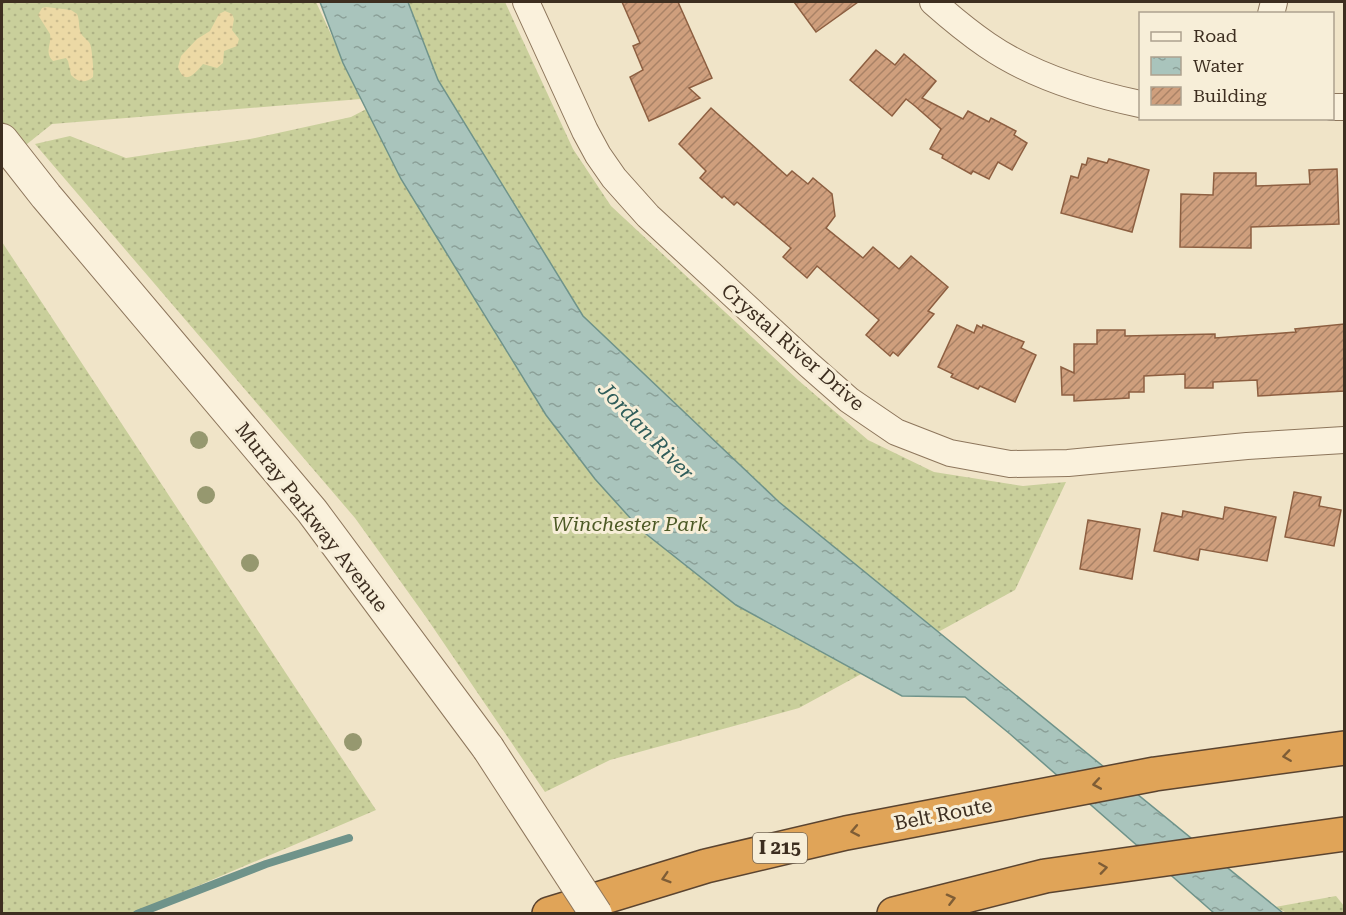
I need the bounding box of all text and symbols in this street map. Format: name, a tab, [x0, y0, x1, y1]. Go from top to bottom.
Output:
legend	[1139, 12, 1334, 120]
text: Road	[1193, 25, 1238, 46]
text: Water	[1193, 55, 1244, 76]
text: Building	[1193, 85, 1267, 106]
street label: Crystal River Drive	[717, 278, 869, 416]
water label: Jordan River	[593, 376, 699, 485]
street label: Murray Parkway Avenue	[231, 417, 393, 617]
park label: Winchester Park	[552, 512, 708, 536]
one-way arrow	[1282, 749, 1291, 761]
one-way arrow	[1092, 778, 1102, 790]
street label: Belt Route	[892, 793, 994, 835]
one-way arrow	[850, 824, 860, 837]
road number: I 215	[753, 833, 807, 863]
one-way arrow	[1099, 862, 1108, 874]
one-way arrow	[661, 871, 672, 883]
one-way arrow	[946, 894, 956, 907]

